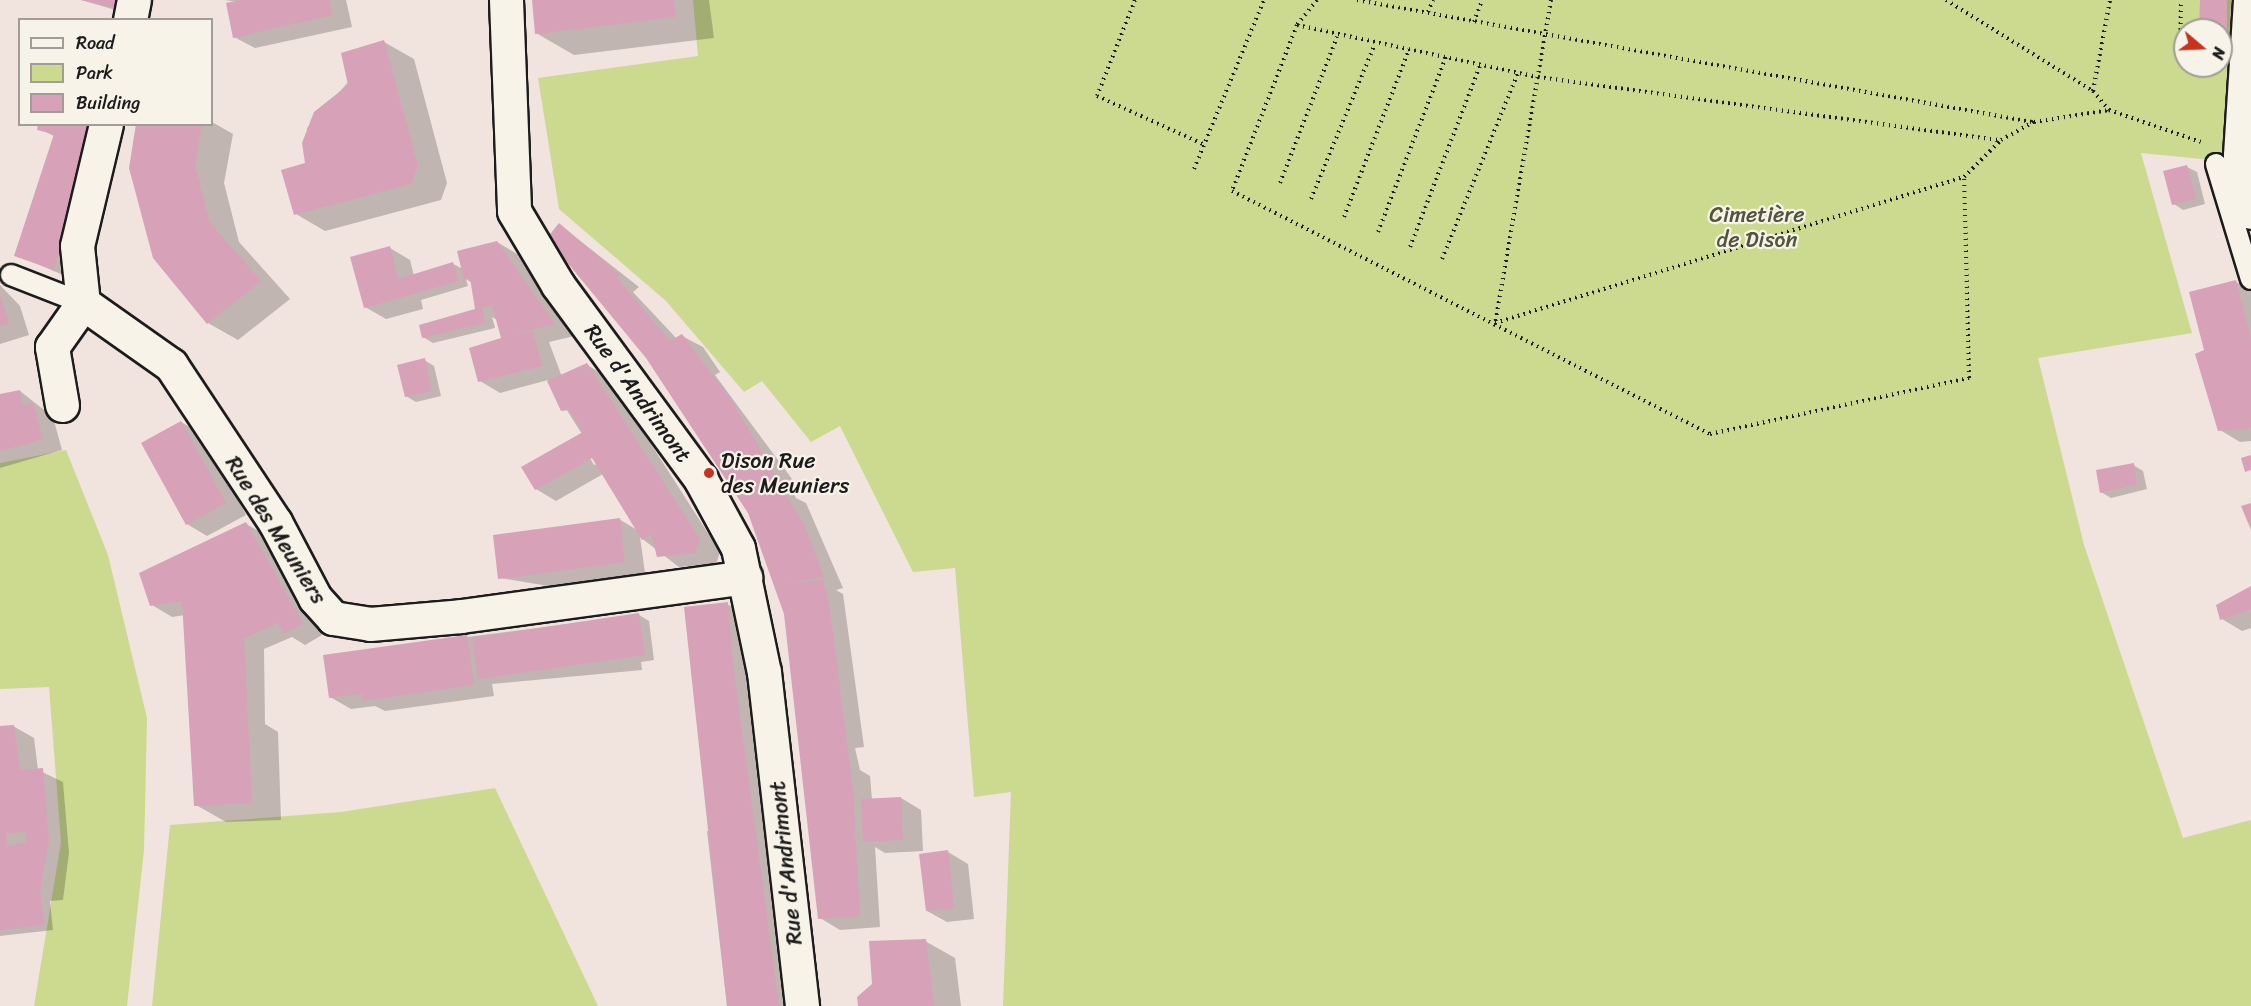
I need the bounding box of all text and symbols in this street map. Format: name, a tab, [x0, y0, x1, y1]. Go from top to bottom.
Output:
legend	[18, 18, 213, 126]
north arrow	[2173, 18, 2233, 78]
text: Road	[76, 27, 115, 59]
text: N	[2203, 43, 2234, 63]
text: Park	[76, 57, 113, 89]
text: Building	[76, 87, 140, 119]
park label: Cimetière de Dison	[1709, 201, 1805, 252]
street label: Rue d'Andrimont	[579, 319, 697, 467]
place label: Dison Rue des Meuniers	[721, 447, 848, 499]
street label: Rue des Meuniers	[220, 451, 332, 609]
marker: Dison Rue des Meuniers	[702, 466, 716, 480]
street label: Rue d'Andrimont	[764, 780, 808, 946]

